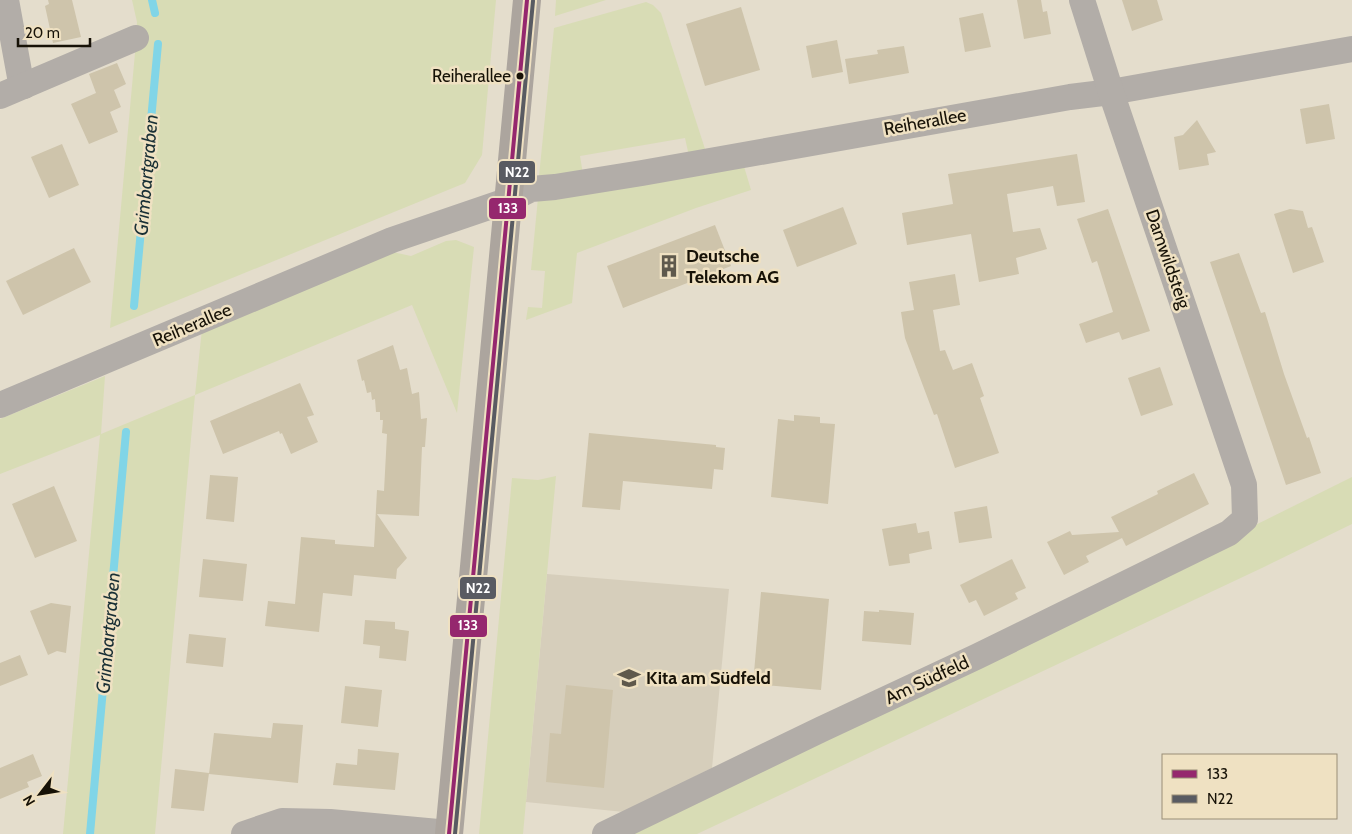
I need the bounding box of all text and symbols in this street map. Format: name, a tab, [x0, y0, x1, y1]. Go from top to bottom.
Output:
scale bar	[18, 15, 90, 47]
text: 20 m	[25, 24, 60, 42]
place label: Reiherallee	[432, 66, 511, 86]
marker: Reiherallee	[515, 71, 525, 81]
street label: Reiherallee	[882, 104, 968, 140]
water label: Grimbartgraben	[129, 113, 163, 237]
line badge: N22	[498, 160, 536, 184]
text: N22	[505, 163, 529, 181]
line badge: 133	[488, 197, 527, 220]
text: 133	[498, 199, 518, 217]
street label: Damwildsteig	[1141, 206, 1196, 313]
place label: Deutsche Telekom AG	[686, 245, 779, 288]
building icon: Deutsche Telekom AG	[656, 253, 682, 279]
street label: Reiherallee	[149, 299, 235, 351]
water label: Grimbartgraben	[91, 571, 125, 695]
line badge: N22	[459, 576, 497, 600]
text: N22	[466, 579, 490, 597]
line badge: 133	[449, 614, 488, 638]
text: 133	[458, 616, 478, 634]
street label: Am Südfeld	[882, 651, 972, 709]
school or university icon: Kita am Südfeld	[616, 665, 642, 691]
place label: Kita am Südfeld	[646, 667, 771, 689]
legend	[1162, 754, 1337, 819]
text: 133	[1207, 765, 1228, 783]
north arrow	[15, 769, 65, 819]
text: N22	[1207, 790, 1233, 808]
text: N	[19, 792, 39, 810]

